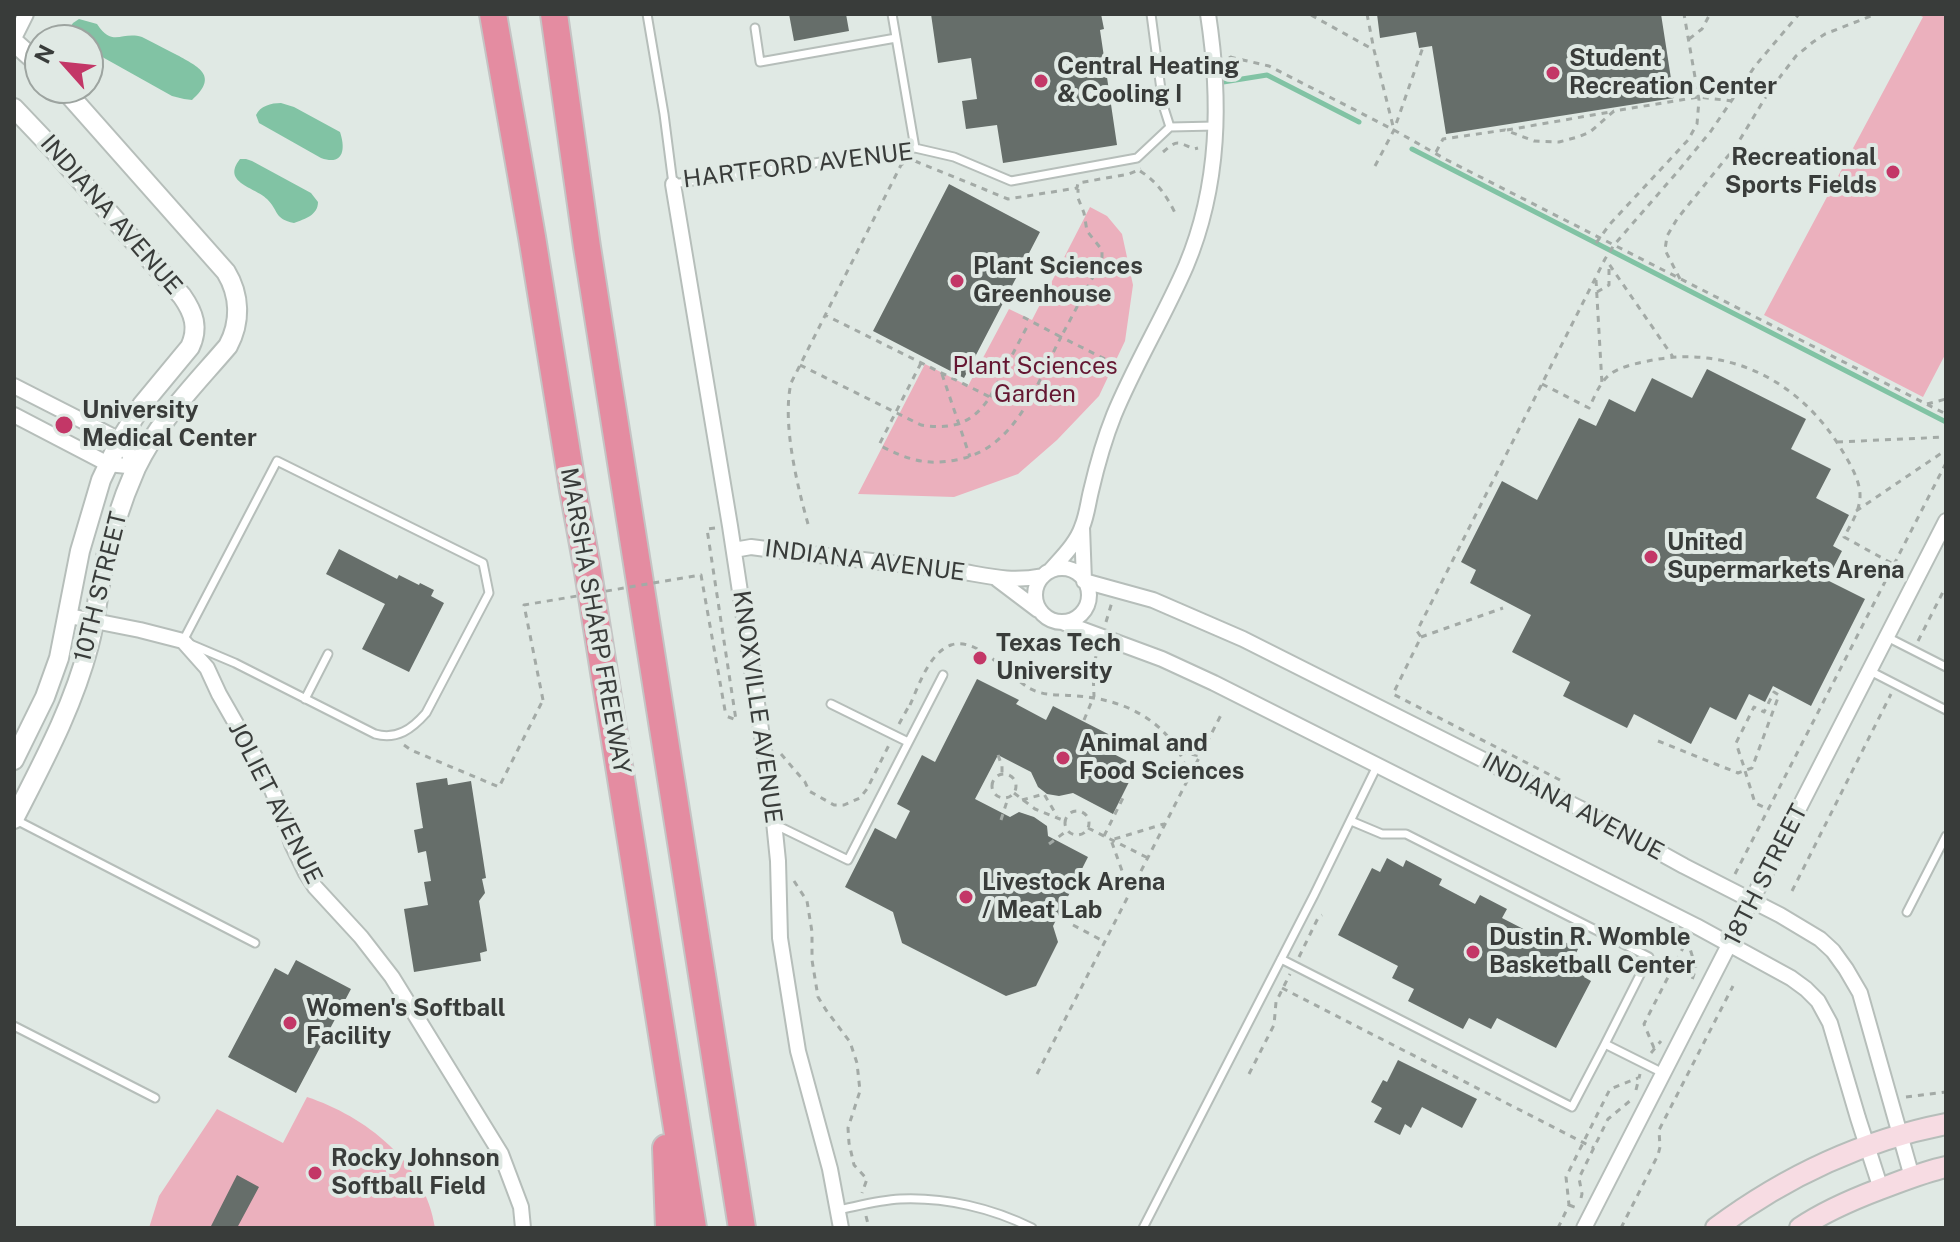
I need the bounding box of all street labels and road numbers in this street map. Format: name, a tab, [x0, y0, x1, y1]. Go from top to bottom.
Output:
street label: INDIANA AVENUE	[34, 130, 188, 300]
street label: HARTFORD AVENUE	[681, 138, 915, 194]
street label: MARSHA SHARP FREEWAY	[554, 466, 636, 776]
street label: 10TH STREET	[68, 509, 134, 665]
street label: INDIANA AVENUE	[763, 534, 967, 588]
street label: KNOXVILLE AVENUE	[726, 589, 788, 825]
street label: JOLIET AVENUE	[222, 717, 328, 889]
street label: INDIANA AVENUE	[1477, 747, 1669, 867]
street label: 18TH STREET	[1718, 800, 1814, 950]

